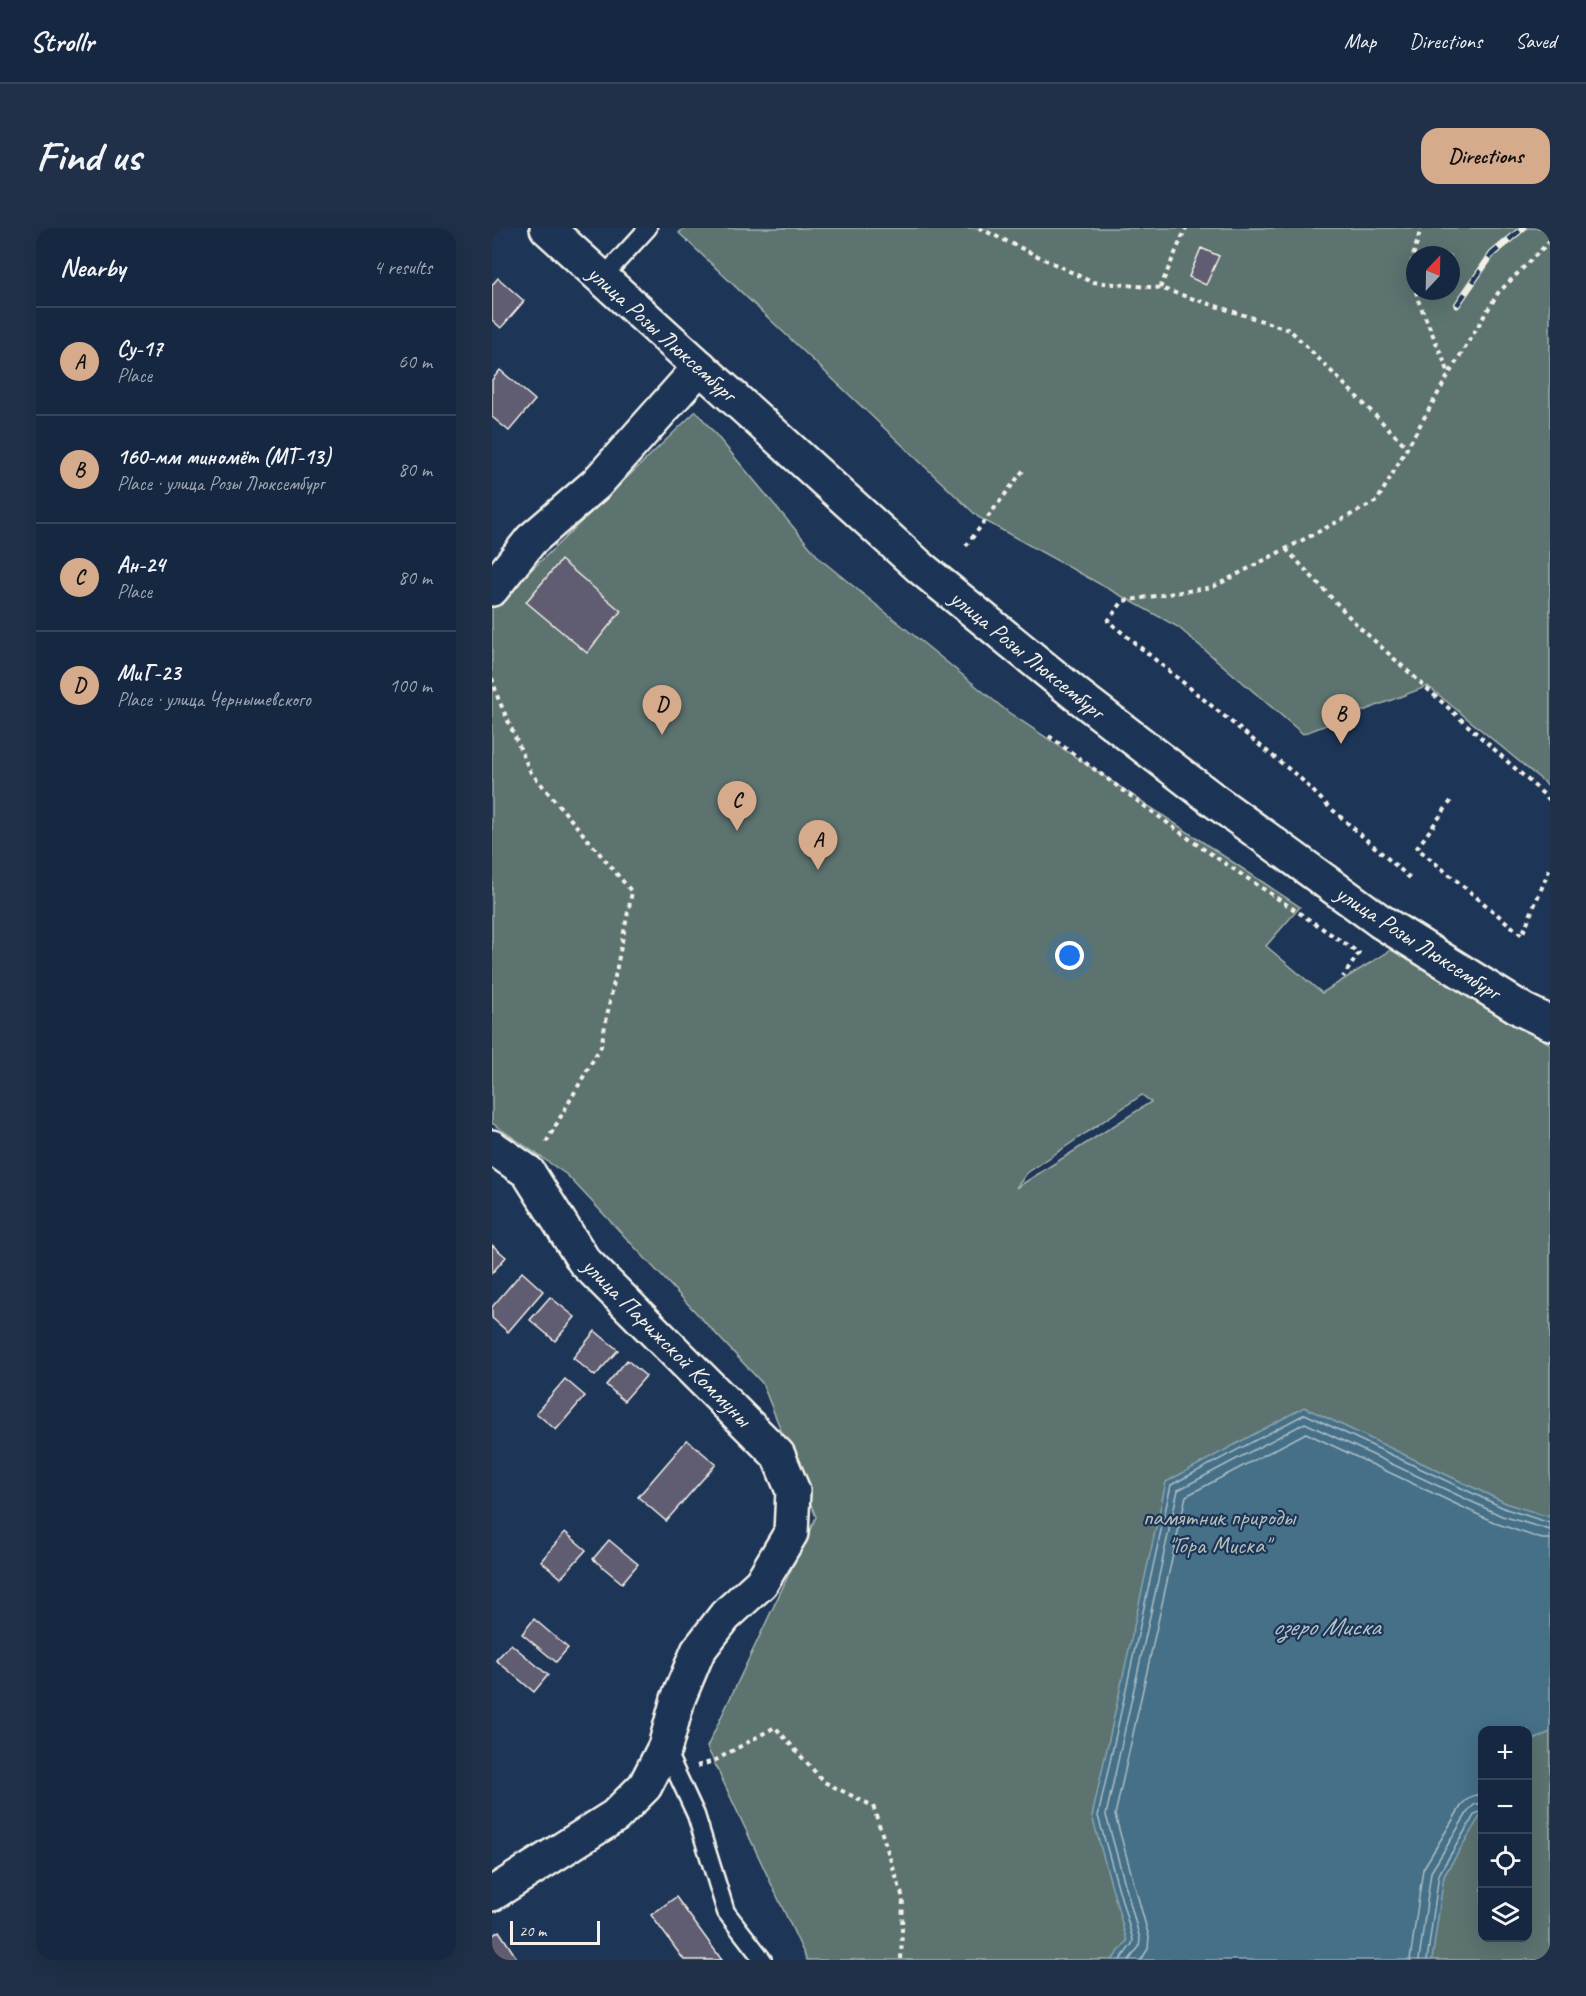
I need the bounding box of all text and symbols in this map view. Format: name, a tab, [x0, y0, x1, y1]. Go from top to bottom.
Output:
text: Strollr	[30, 24, 94, 59]
text: Map	[1344, 28, 1376, 54]
text: Directions	[1409, 28, 1482, 54]
text: Saved	[1515, 28, 1556, 54]
button: Directions	[1421, 128, 1550, 184]
text: Find us	[36, 130, 141, 183]
north arrow	[1406, 246, 1460, 300]
text: Nearby	[60, 251, 125, 284]
text: 4 results	[373, 255, 432, 280]
street label: улица Розы Люксембург	[580, 257, 745, 410]
text: Су-17	[117, 335, 162, 363]
text: A	[74, 349, 85, 374]
text: 60 m	[398, 349, 432, 374]
text: Place	[117, 363, 152, 388]
text: 160-мм миномёт (MT-13)	[117, 443, 331, 471]
text: B	[74, 457, 85, 482]
text: 80 m	[398, 457, 432, 482]
text: Place · улица Розы Люксембург	[117, 471, 324, 496]
text: Ан-24	[117, 551, 165, 579]
text: C	[75, 565, 84, 590]
text: 80 m	[398, 565, 432, 590]
text: Place	[117, 579, 152, 604]
street label: улица Розы Люксембург	[942, 581, 1113, 728]
text: МиГ-23	[117, 659, 180, 687]
text: D	[74, 673, 85, 698]
text: 100 m	[389, 673, 432, 698]
pin: D	[642, 686, 682, 735]
text: Place · улица Чернышевского	[117, 687, 311, 712]
pin: B	[1322, 694, 1360, 744]
pin: C	[718, 782, 756, 831]
pin: A	[798, 820, 838, 870]
street label: улица Розы Люксембург	[1329, 877, 1509, 1008]
your location	[1055, 941, 1084, 970]
street label: улица Парижской Коммуны	[575, 1250, 760, 1435]
park label: памятник природы "Гора Миска"	[1143, 1502, 1298, 1560]
water label: озеро Миска	[1272, 1610, 1382, 1643]
map controls	[1478, 1726, 1532, 1942]
button: +	[1478, 1726, 1532, 1780]
button: −	[1478, 1780, 1532, 1834]
button: locate	[1478, 1834, 1532, 1888]
button: layers	[1478, 1888, 1532, 1942]
scale bar	[510, 1918, 600, 1946]
text: 20 m	[519, 1921, 546, 1941]

